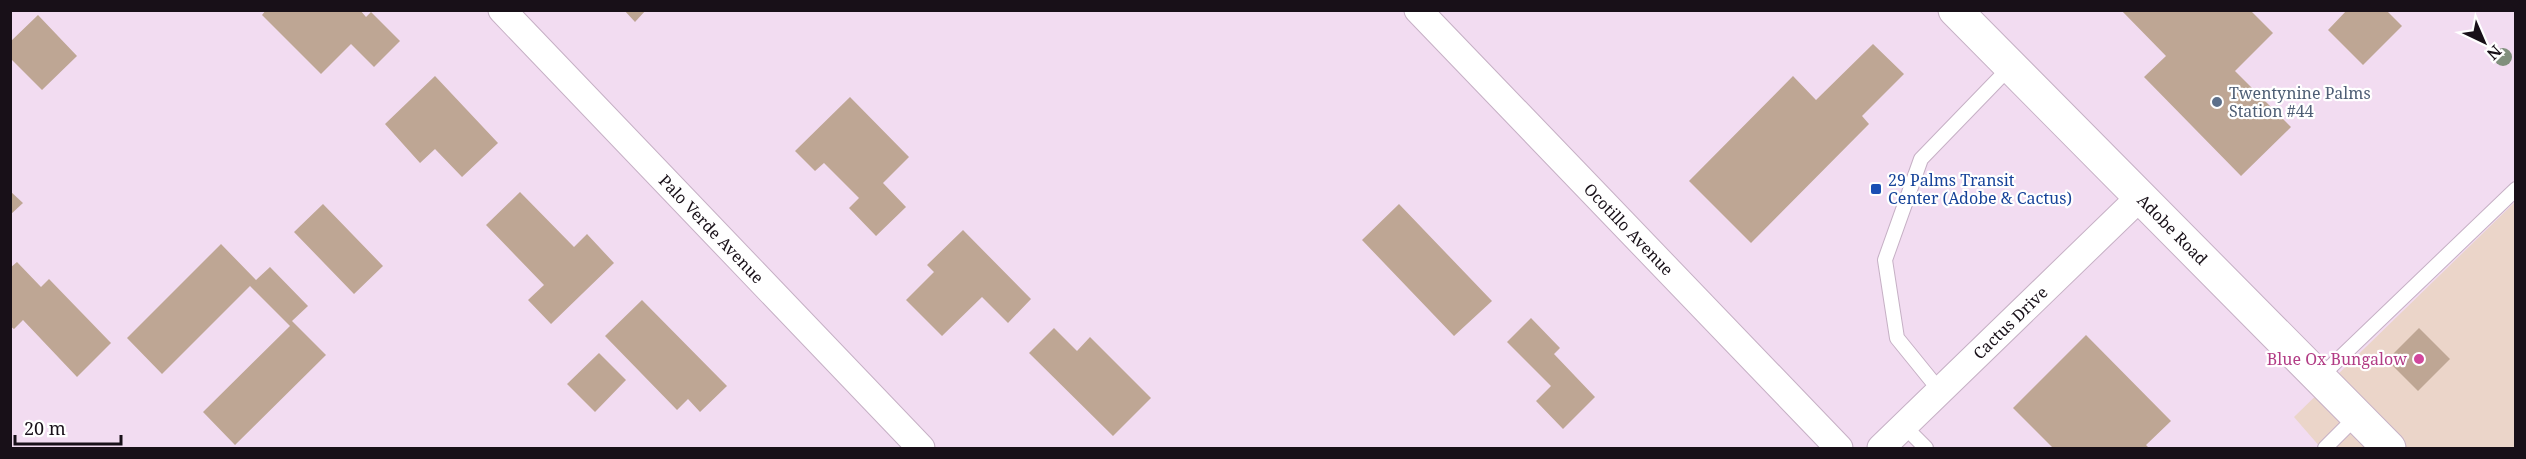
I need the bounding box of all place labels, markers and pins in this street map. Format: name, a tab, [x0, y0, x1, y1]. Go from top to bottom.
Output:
place label: Twentynine Palms Station #44	[2229, 82, 2371, 122]
marker: Twentynine Palms Station #44	[2210, 95, 2224, 109]
place label: 29 Palms Transit Center (Adobe & Cactus)	[1888, 169, 2072, 209]
marker: 29 Palms Transit Center (Adobe & Cactus)	[1869, 182, 1883, 196]
place label: Blue Ox Bungalow	[2267, 348, 2407, 370]
marker: Blue Ox Bungalow	[2412, 352, 2426, 366]

